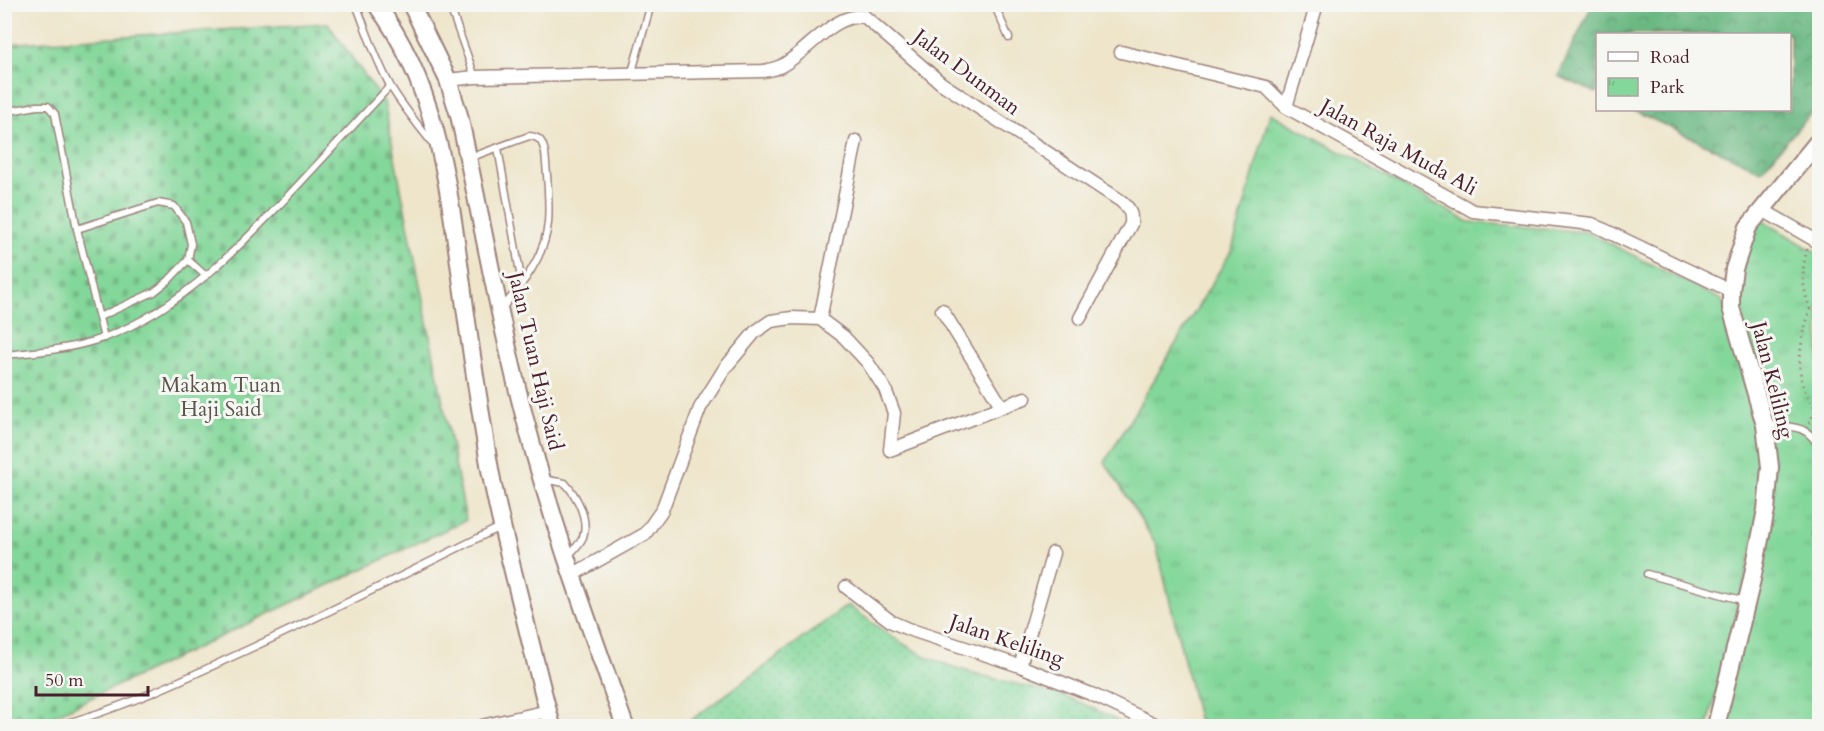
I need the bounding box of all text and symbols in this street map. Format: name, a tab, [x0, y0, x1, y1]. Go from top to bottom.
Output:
street label: Jalan Dunman	[905, 21, 1026, 122]
legend	[1596, 33, 1791, 111]
text: Road	[1650, 45, 1690, 70]
text: Park	[1650, 75, 1685, 100]
street label: Jalan Raja Muda Ali	[1312, 91, 1483, 203]
street label: Jalan Tuan Haji Said	[500, 266, 570, 453]
street label: Jalan Keliling	[1743, 316, 1801, 442]
park label: Makam Tuan Haji Said	[161, 371, 281, 424]
street label: Jalan Keliling	[943, 606, 1068, 674]
scale bar	[36, 659, 148, 697]
text: 50 m	[45, 668, 84, 693]

